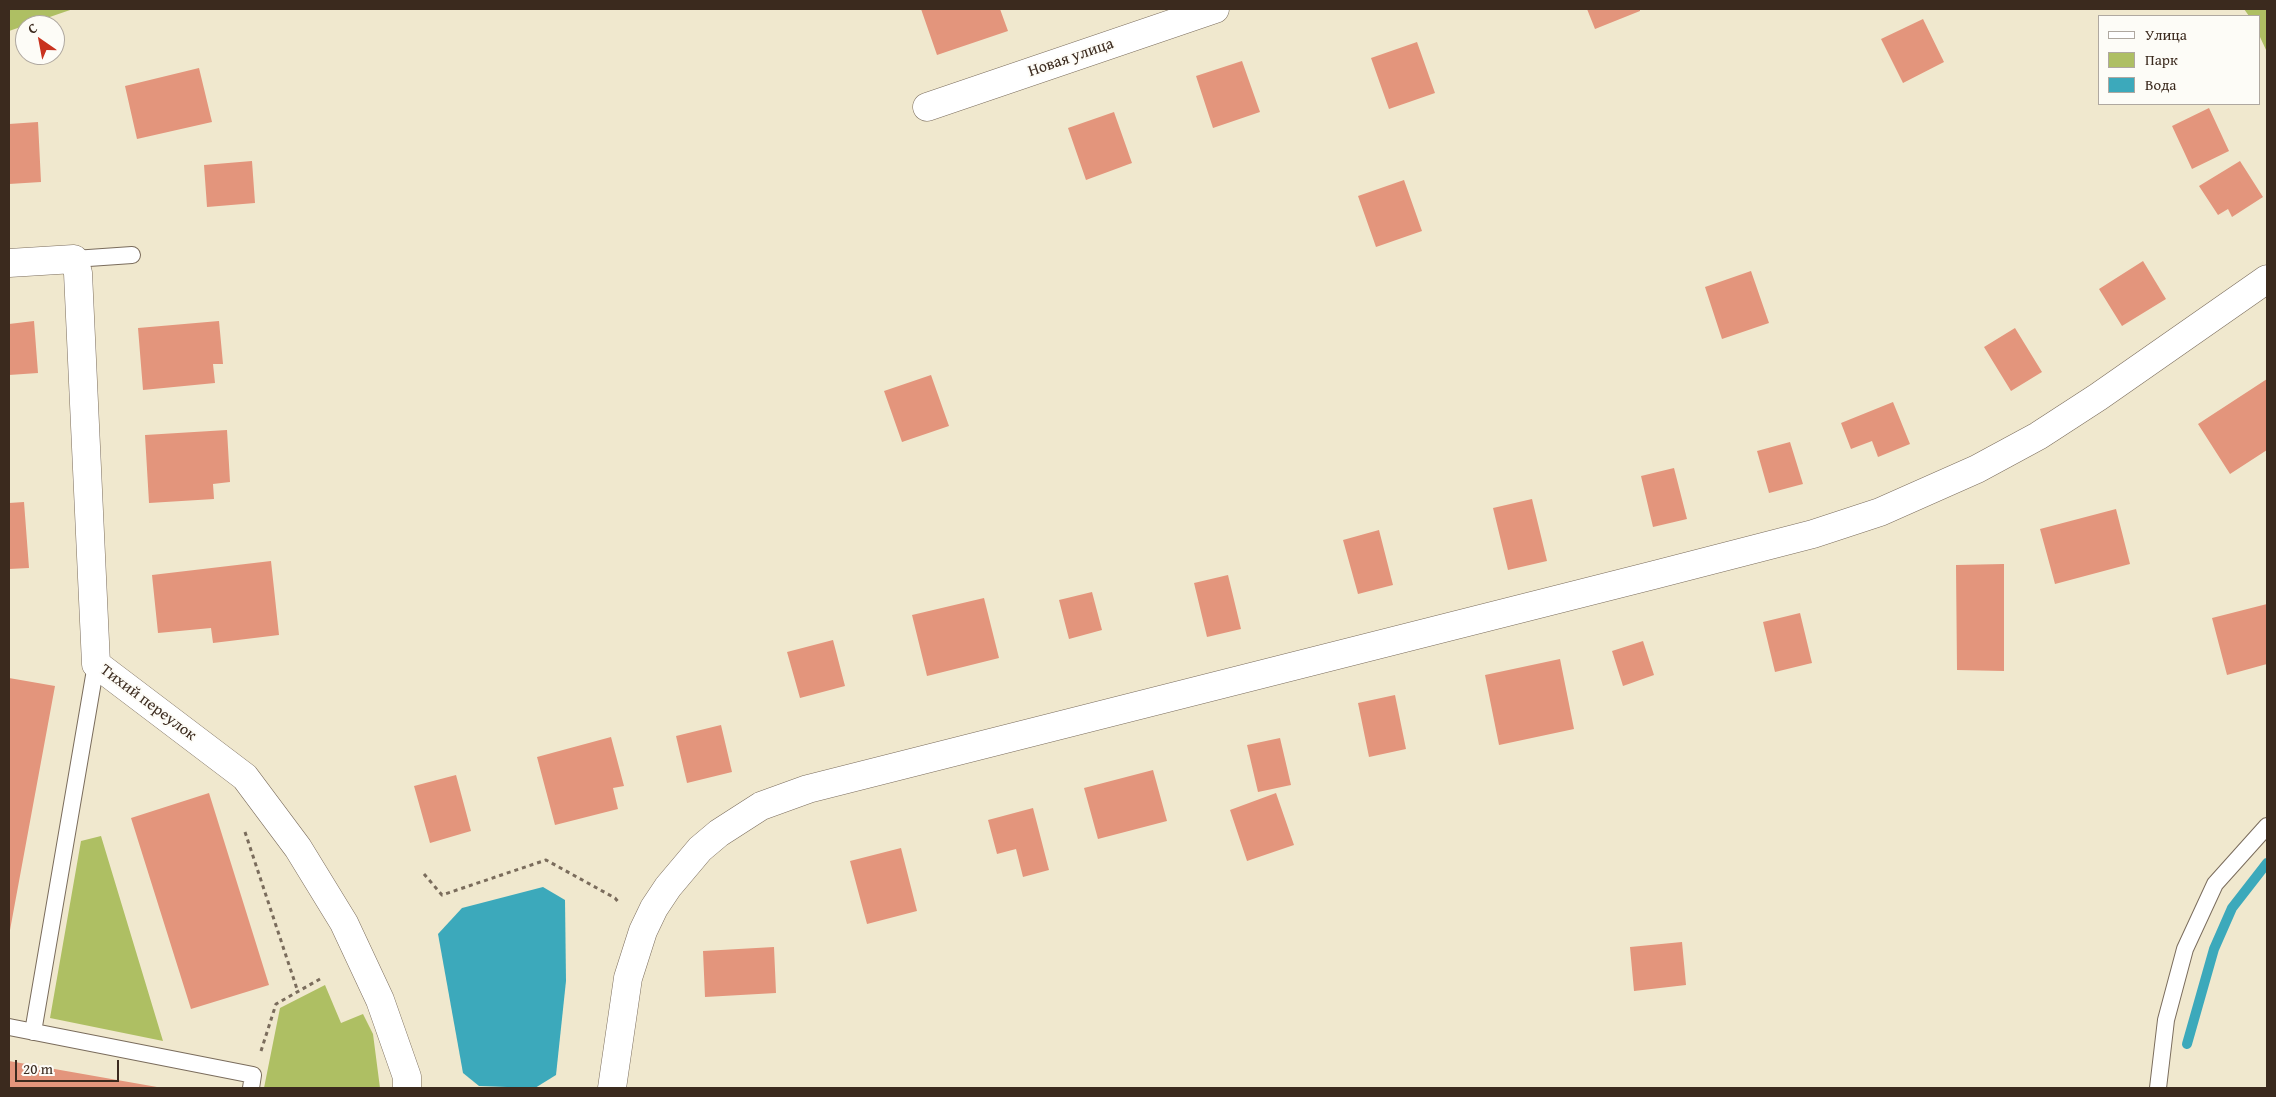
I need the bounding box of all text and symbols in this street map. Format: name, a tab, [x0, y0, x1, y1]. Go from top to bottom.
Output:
north arrow	[15, 15, 65, 65]
legend	[2098, 15, 2261, 105]
text: С	[24, 18, 41, 39]
text: Улица	[2145, 24, 2187, 45]
street label: Новая улица	[1026, 34, 1116, 82]
text: Парк	[2145, 49, 2178, 70]
text: Вода	[2145, 74, 2176, 95]
street label: Тихий переулок	[96, 661, 200, 745]
scale bar	[18, 1050, 121, 1082]
text: 20 m	[23, 1058, 53, 1079]

